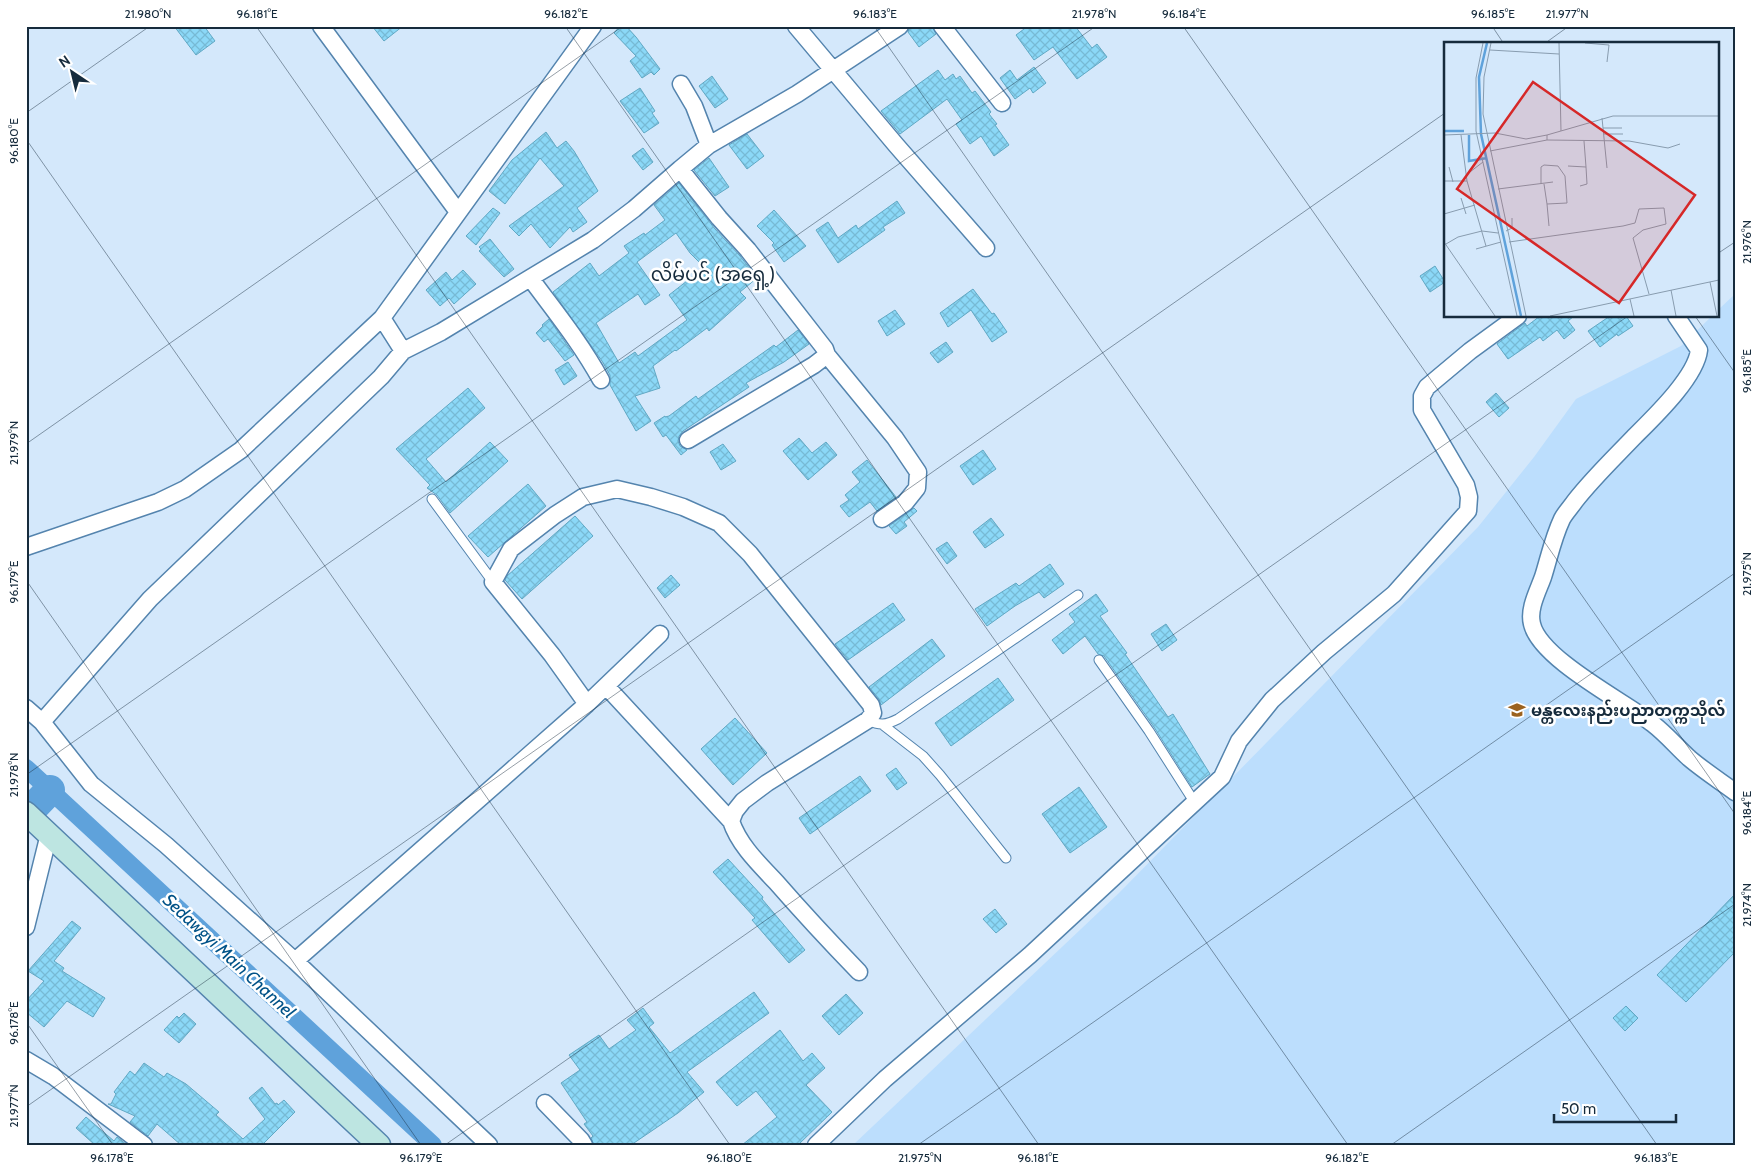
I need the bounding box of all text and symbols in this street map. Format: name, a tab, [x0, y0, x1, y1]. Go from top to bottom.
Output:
text: 21.980°N	[124, 6, 172, 21]
text: 96.181°E	[236, 6, 278, 21]
text: 96.182°E	[544, 6, 588, 21]
text: 96.183°E	[853, 6, 897, 21]
text: 21.978°N	[1072, 6, 1116, 21]
text: 96.184°E	[1162, 6, 1206, 21]
text: 96.185°E	[1471, 6, 1515, 21]
text: 21.977°N	[1545, 6, 1589, 21]
inset map	[1444, 42, 1718, 318]
north arrow	[48, 48, 98, 98]
text: N	[55, 51, 74, 72]
text: 96.180°E	[6, 118, 21, 164]
text: 21.976°N	[1739, 220, 1754, 264]
district label: လိမ်ပင် (အရှေ့)	[651, 260, 775, 291]
text: 96.185°E	[1739, 349, 1754, 393]
text: 21.979°N	[6, 421, 21, 465]
text: 21.975°N	[1739, 552, 1754, 596]
text: 96.179°E	[6, 560, 21, 603]
place label: မန္တလေးနည်းပညာတက္ကသိုလ်	[1531, 699, 1726, 724]
school or university icon: မန္တလေးနည်းပညာတက္ကသိုလ်	[1507, 700, 1527, 720]
text: 21.978°N	[6, 753, 21, 797]
text: 96.184°E	[1739, 791, 1754, 835]
text: 21.974°N	[1739, 883, 1754, 927]
water label: Sedawgyi Main Channel	[158, 889, 300, 1023]
text: 96.178°E	[6, 1001, 21, 1045]
text: 21.977°N	[6, 1084, 21, 1128]
scale bar	[1554, 1091, 1676, 1123]
text: 50 m	[1561, 1100, 1596, 1118]
text: 96.178°E	[90, 1150, 134, 1165]
text: 96.179°E	[400, 1150, 443, 1165]
text: 96.180°E	[706, 1150, 752, 1165]
text: 21.975°N	[898, 1150, 942, 1165]
text: 96.181°E	[1017, 1150, 1059, 1165]
text: 96.182°E	[1325, 1150, 1369, 1165]
text: 96.183°E	[1634, 1150, 1678, 1165]

